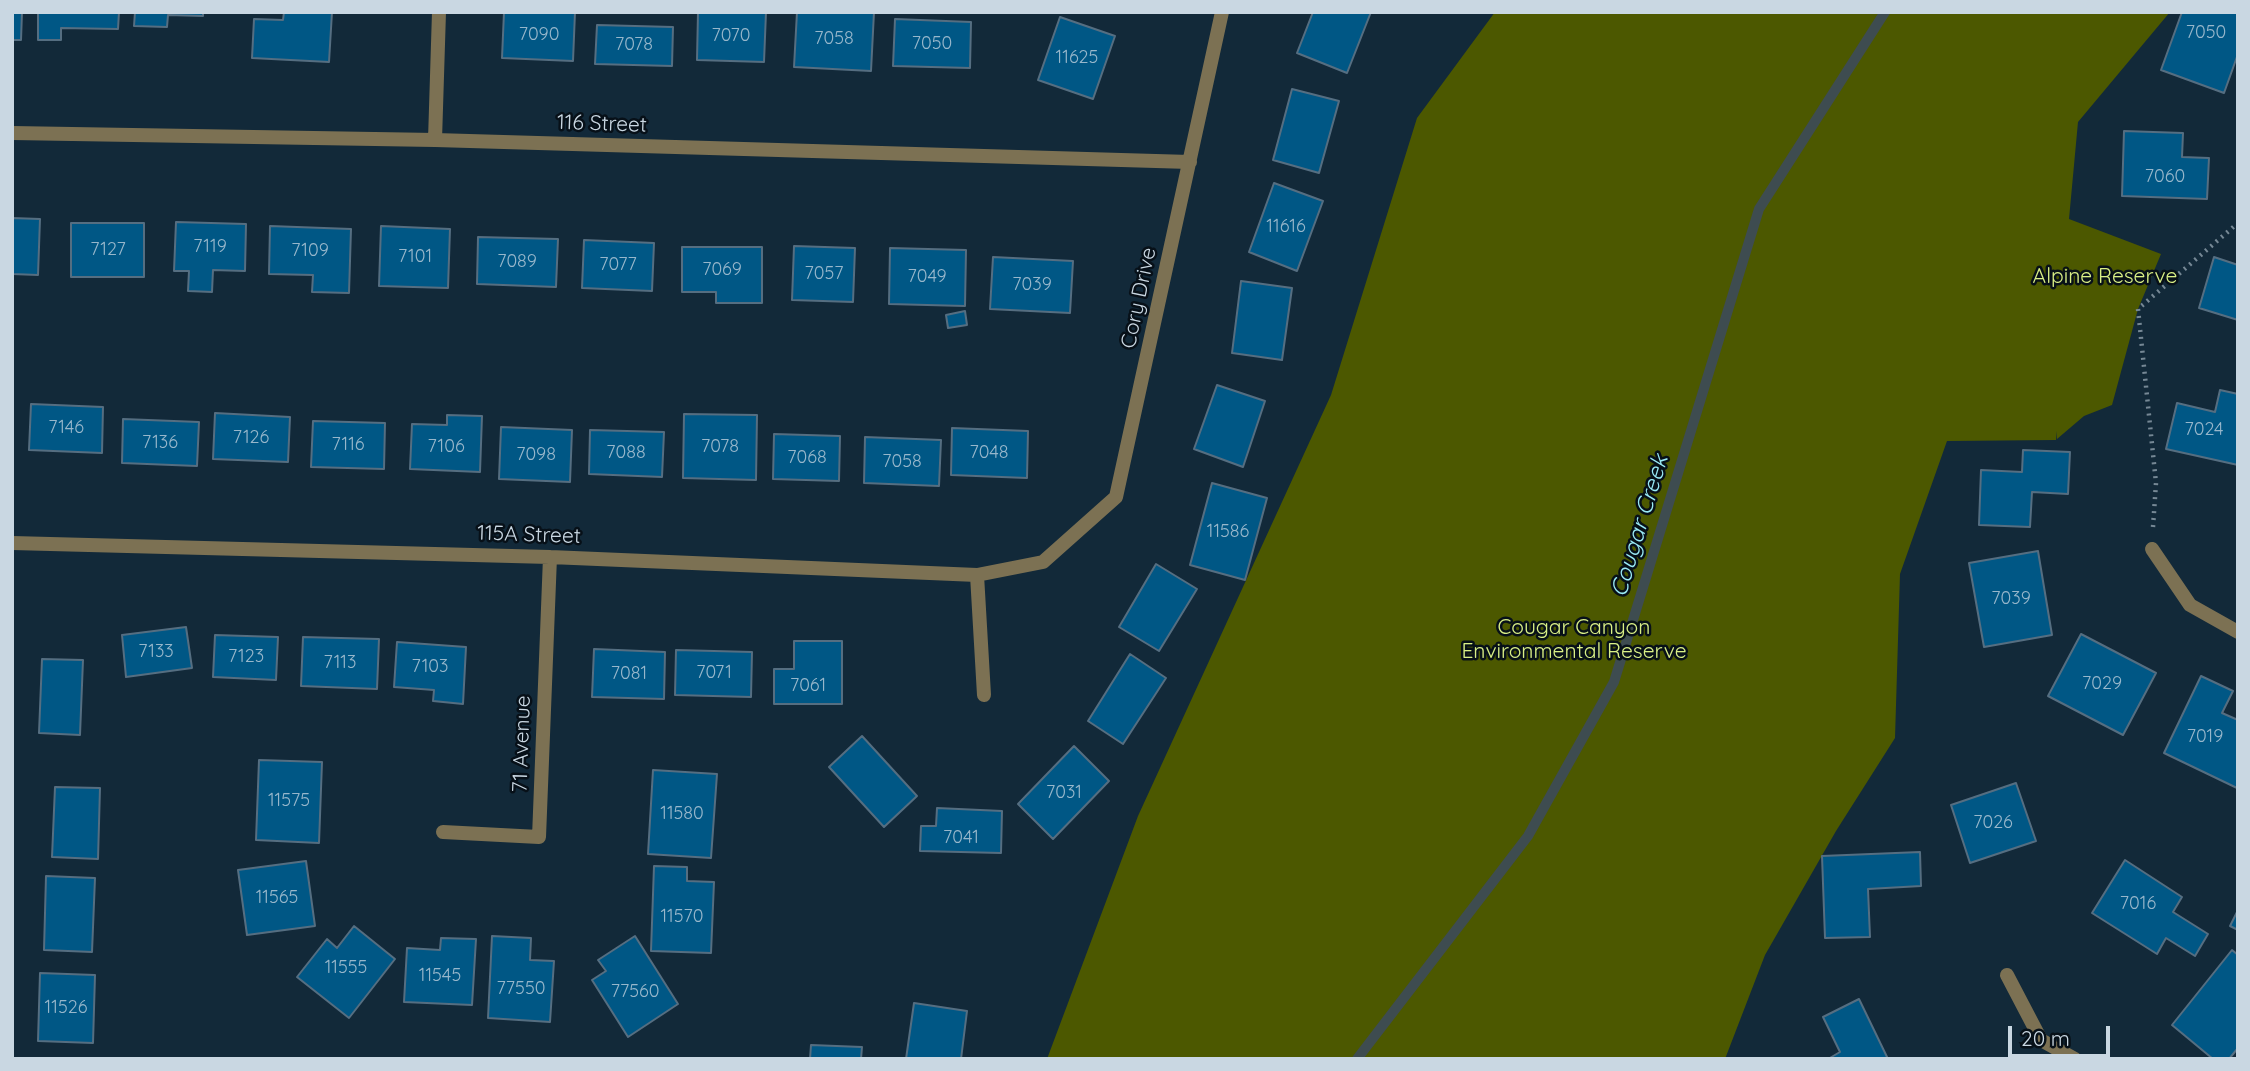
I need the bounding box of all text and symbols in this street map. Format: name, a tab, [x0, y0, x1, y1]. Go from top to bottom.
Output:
house number: 7050	[2186, 22, 2226, 44]
house number: 7090	[519, 24, 559, 46]
house number: 7070	[712, 25, 750, 47]
house number: 7058	[814, 28, 854, 50]
house number: 7050	[912, 33, 952, 55]
house number: 7078	[615, 34, 653, 56]
house number: 11625	[1056, 47, 1098, 69]
street label: 116 Street	[557, 110, 647, 138]
house number: 7060	[2145, 166, 2185, 188]
house number: 11616	[1266, 216, 1306, 238]
house number: 7119	[193, 236, 227, 258]
house number: 7127	[90, 239, 126, 261]
house number: 7109	[291, 240, 329, 262]
street label: Cory Drive	[1116, 245, 1162, 351]
house number: 7101	[398, 246, 432, 268]
house number: 7089	[497, 251, 537, 273]
house number: 7077	[599, 254, 637, 276]
house number: 7069	[702, 259, 742, 281]
house number: 7057	[805, 263, 843, 285]
park label: Alpine Reserve	[2033, 264, 2177, 290]
house number: 7049	[907, 266, 947, 288]
house number: 7039	[1012, 274, 1052, 296]
house number: 7146	[48, 417, 84, 439]
house number: 7024	[2184, 419, 2224, 441]
house number: 7126	[233, 427, 269, 449]
house number: 7136	[142, 432, 178, 454]
house number: 7116	[331, 434, 365, 456]
house number: 7106	[427, 436, 465, 458]
house number: 7078	[701, 436, 739, 458]
house number: 7088	[606, 442, 646, 464]
house number: 7048	[969, 442, 1009, 464]
house number: 7098	[516, 444, 556, 466]
house number: 7068	[787, 447, 827, 469]
house number: 7058	[882, 451, 922, 473]
water label: Cougar Creek	[1605, 452, 1675, 600]
street label: 115A Street	[477, 521, 581, 549]
house number: 11586	[1207, 521, 1249, 543]
house number: 7039	[1991, 588, 2031, 610]
park label: Cougar Canyon Environmental Reserve	[1461, 615, 1687, 665]
house number: 7133	[138, 641, 174, 663]
house number: 7123	[228, 646, 264, 668]
house number: 7113	[324, 652, 356, 674]
house number: 7103	[412, 656, 448, 678]
house number: 7071	[696, 662, 732, 684]
house number: 7081	[611, 663, 647, 685]
house number: 7029	[2082, 673, 2122, 695]
house number: 7061	[790, 675, 826, 697]
street label: 71 Avenue	[508, 695, 536, 793]
house number: 7019	[2187, 726, 2223, 748]
house number: 7031	[1046, 782, 1082, 804]
house number: 11575	[268, 790, 310, 812]
house number: 11580	[660, 803, 704, 825]
house number: 7026	[1973, 812, 2013, 834]
house number: 7041	[943, 827, 979, 849]
house number: 11565	[256, 887, 298, 909]
house number: 7016	[2120, 893, 2156, 915]
house number: 11570	[660, 906, 704, 928]
house number: 11555	[325, 957, 367, 979]
house number: 11545	[419, 965, 461, 987]
house number: 77550	[497, 978, 545, 1000]
house number: 77560	[611, 981, 659, 1003]
house number: 11526	[45, 997, 87, 1019]
scale bar	[2012, 1012, 2114, 1056]
text: 20 m	[2021, 1025, 2070, 1051]

